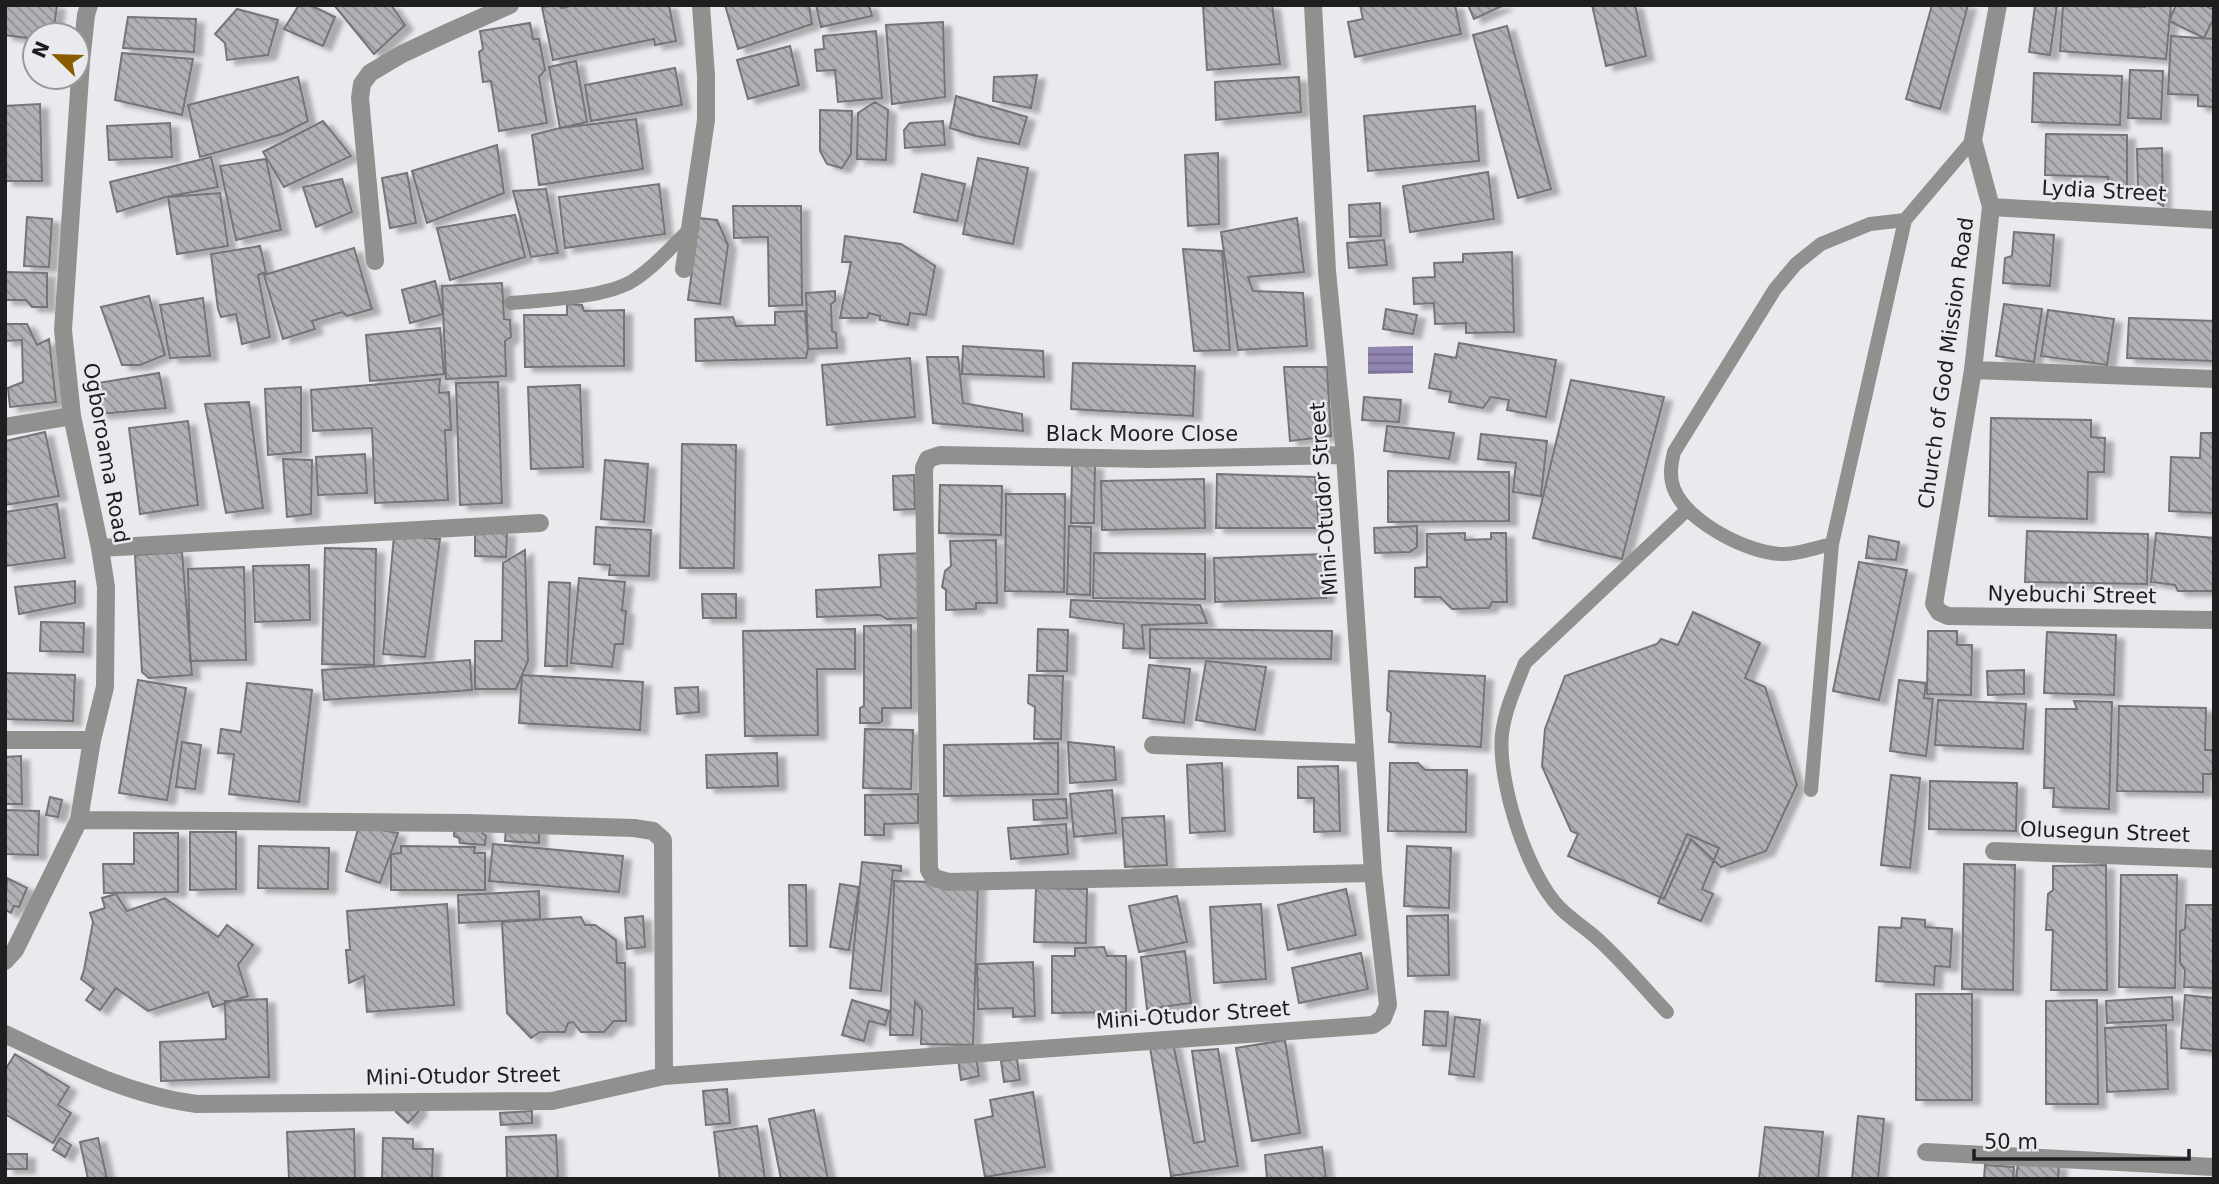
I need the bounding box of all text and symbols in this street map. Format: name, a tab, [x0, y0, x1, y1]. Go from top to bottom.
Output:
north arrow	[21, 21, 91, 91]
text: N	[27, 38, 54, 61]
street label: Lydia Street	[2041, 176, 2167, 206]
street label: Church of God Mission Road	[1914, 216, 1978, 510]
street label: Ogboroama Road	[78, 361, 134, 545]
street label: Mini-Otudor Street	[1305, 401, 1343, 597]
street label: Black Moore Close	[1046, 422, 1238, 446]
street label: Nyebuchi Street	[1987, 582, 2157, 608]
street label: Olusegun Street	[2020, 817, 2190, 847]
street label: Mini-Otudor Street	[1095, 996, 1291, 1034]
street label: Mini-Otudor Street	[365, 1062, 561, 1090]
scale bar	[1974, 1118, 2189, 1162]
text: 50 m	[1984, 1130, 2038, 1154]

